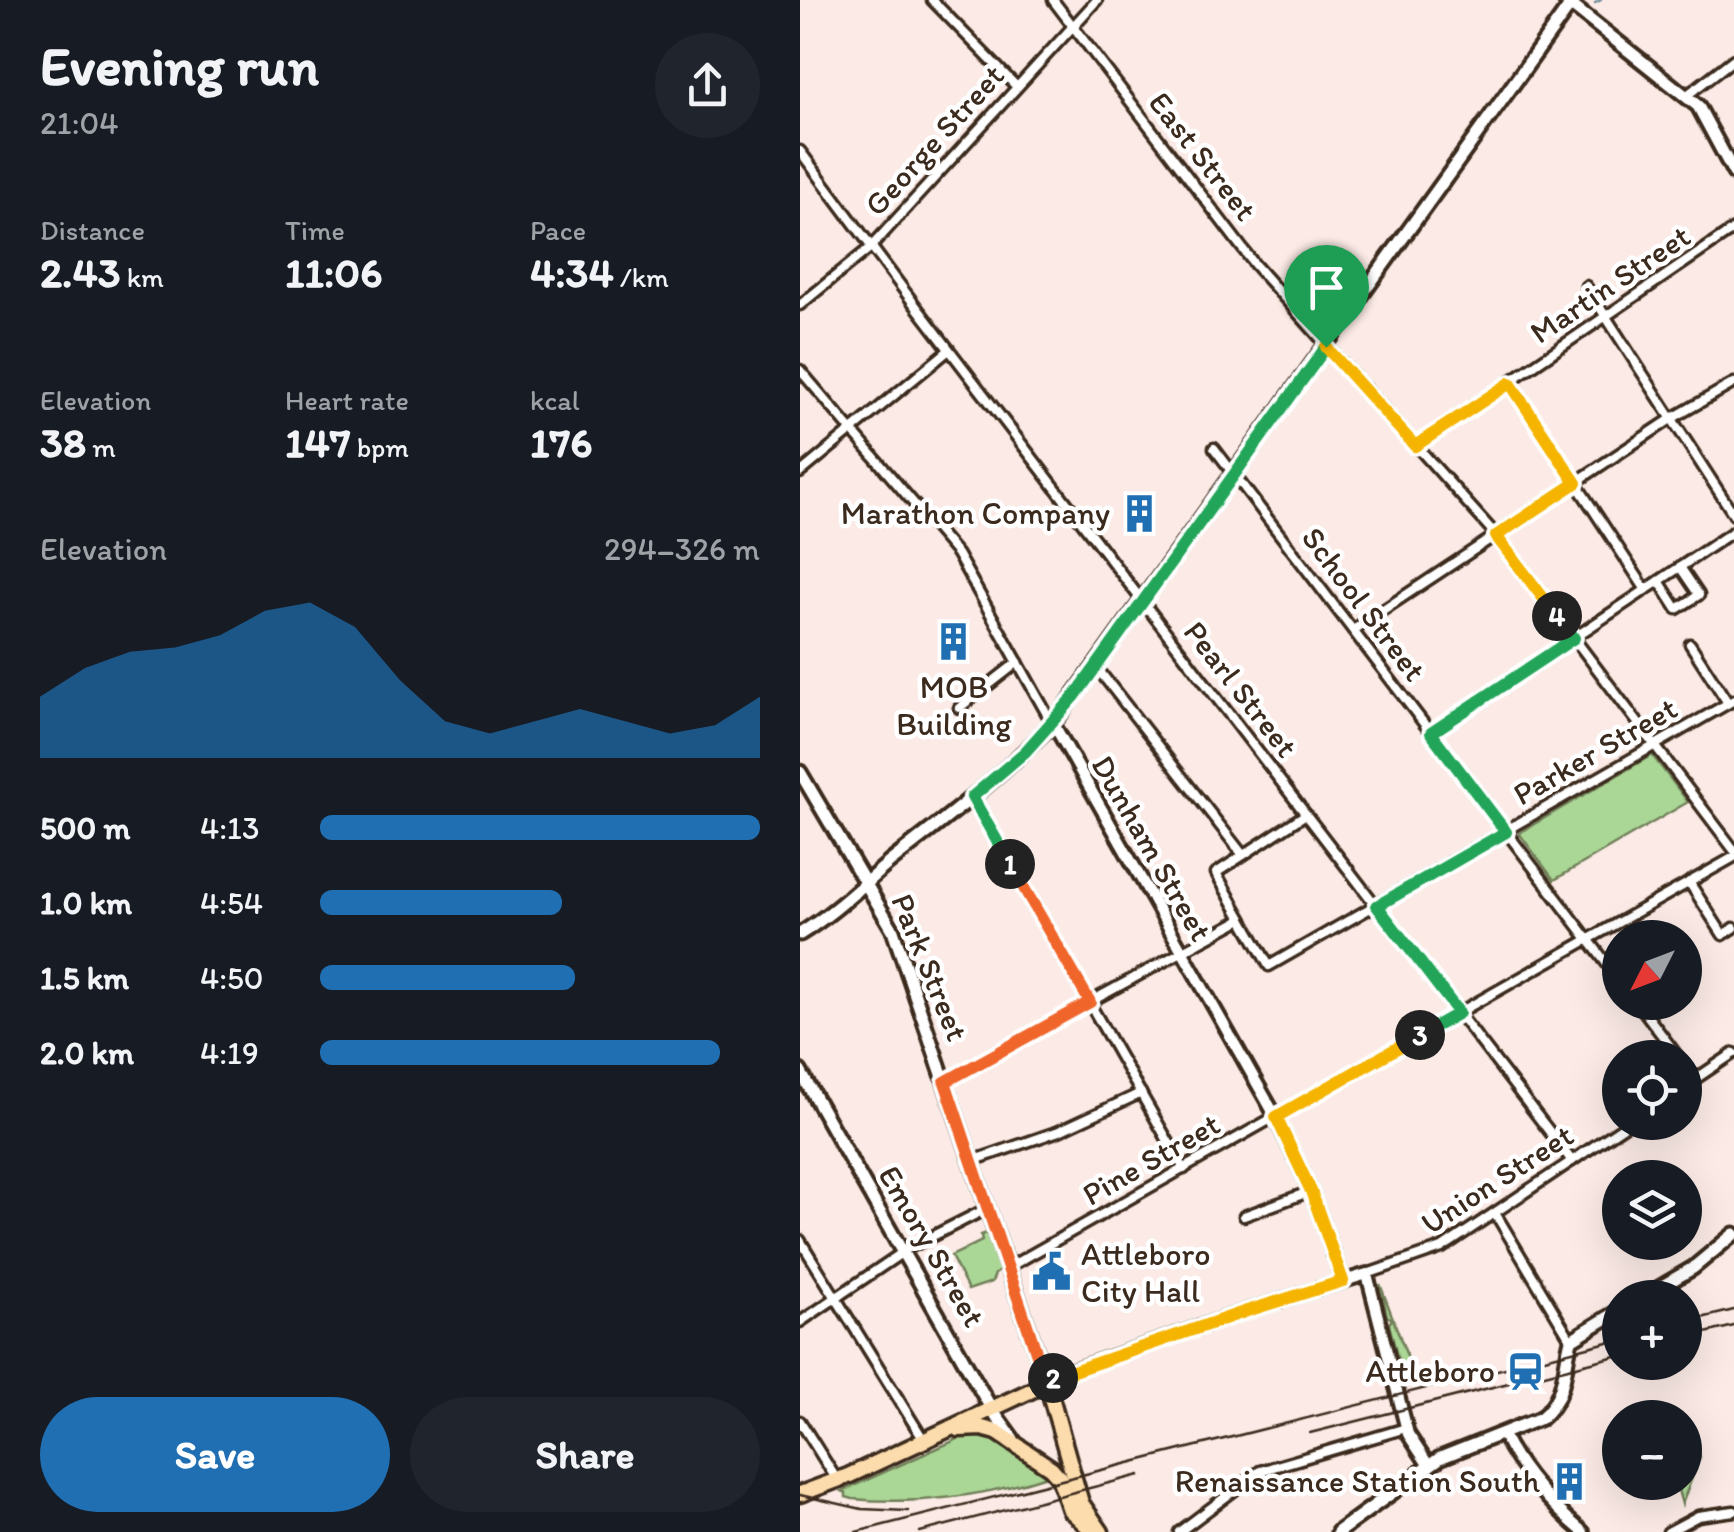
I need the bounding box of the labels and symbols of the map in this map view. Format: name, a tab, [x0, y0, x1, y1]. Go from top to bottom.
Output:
street label: George Street	[856, 57, 1012, 223]
street label: East Street	[1141, 84, 1265, 228]
street label: Martin Street	[1523, 217, 1697, 351]
pin	[1284, 245, 1369, 348]
building icon: Marathon Company	[1119, 492, 1161, 534]
place label: Marathon Company	[841, 494, 1110, 532]
street label: School Street	[1294, 519, 1434, 689]
pin: 4	[1532, 591, 1582, 641]
street label: Pearl Street	[1176, 613, 1306, 765]
building icon: MOB Building	[933, 621, 975, 663]
place label: MOB Building	[896, 668, 1012, 743]
street label: Parker Street	[1506, 689, 1684, 813]
street label: Dunham Street	[1084, 748, 1220, 948]
pin: 1	[985, 839, 1035, 889]
street label: Park Street	[883, 888, 977, 1046]
north arrow	[1602, 920, 1702, 1020]
pin: 3	[1395, 1010, 1445, 1060]
street label: Pine Street	[1076, 1104, 1226, 1214]
street label: Union Street	[1414, 1116, 1580, 1242]
street label: Emory Street	[871, 1159, 993, 1333]
place label: Attleboro City Hall	[1081, 1235, 1210, 1310]
public building icon: Attleboro City Hall	[1030, 1251, 1072, 1293]
station icon: Attleboro	[1504, 1350, 1546, 1392]
place label: Attleboro	[1366, 1352, 1495, 1390]
pin: 2	[1028, 1353, 1078, 1403]
building icon: Renaissance Station South	[1549, 1460, 1591, 1502]
place label: Renaissance Station South	[1175, 1462, 1540, 1500]

